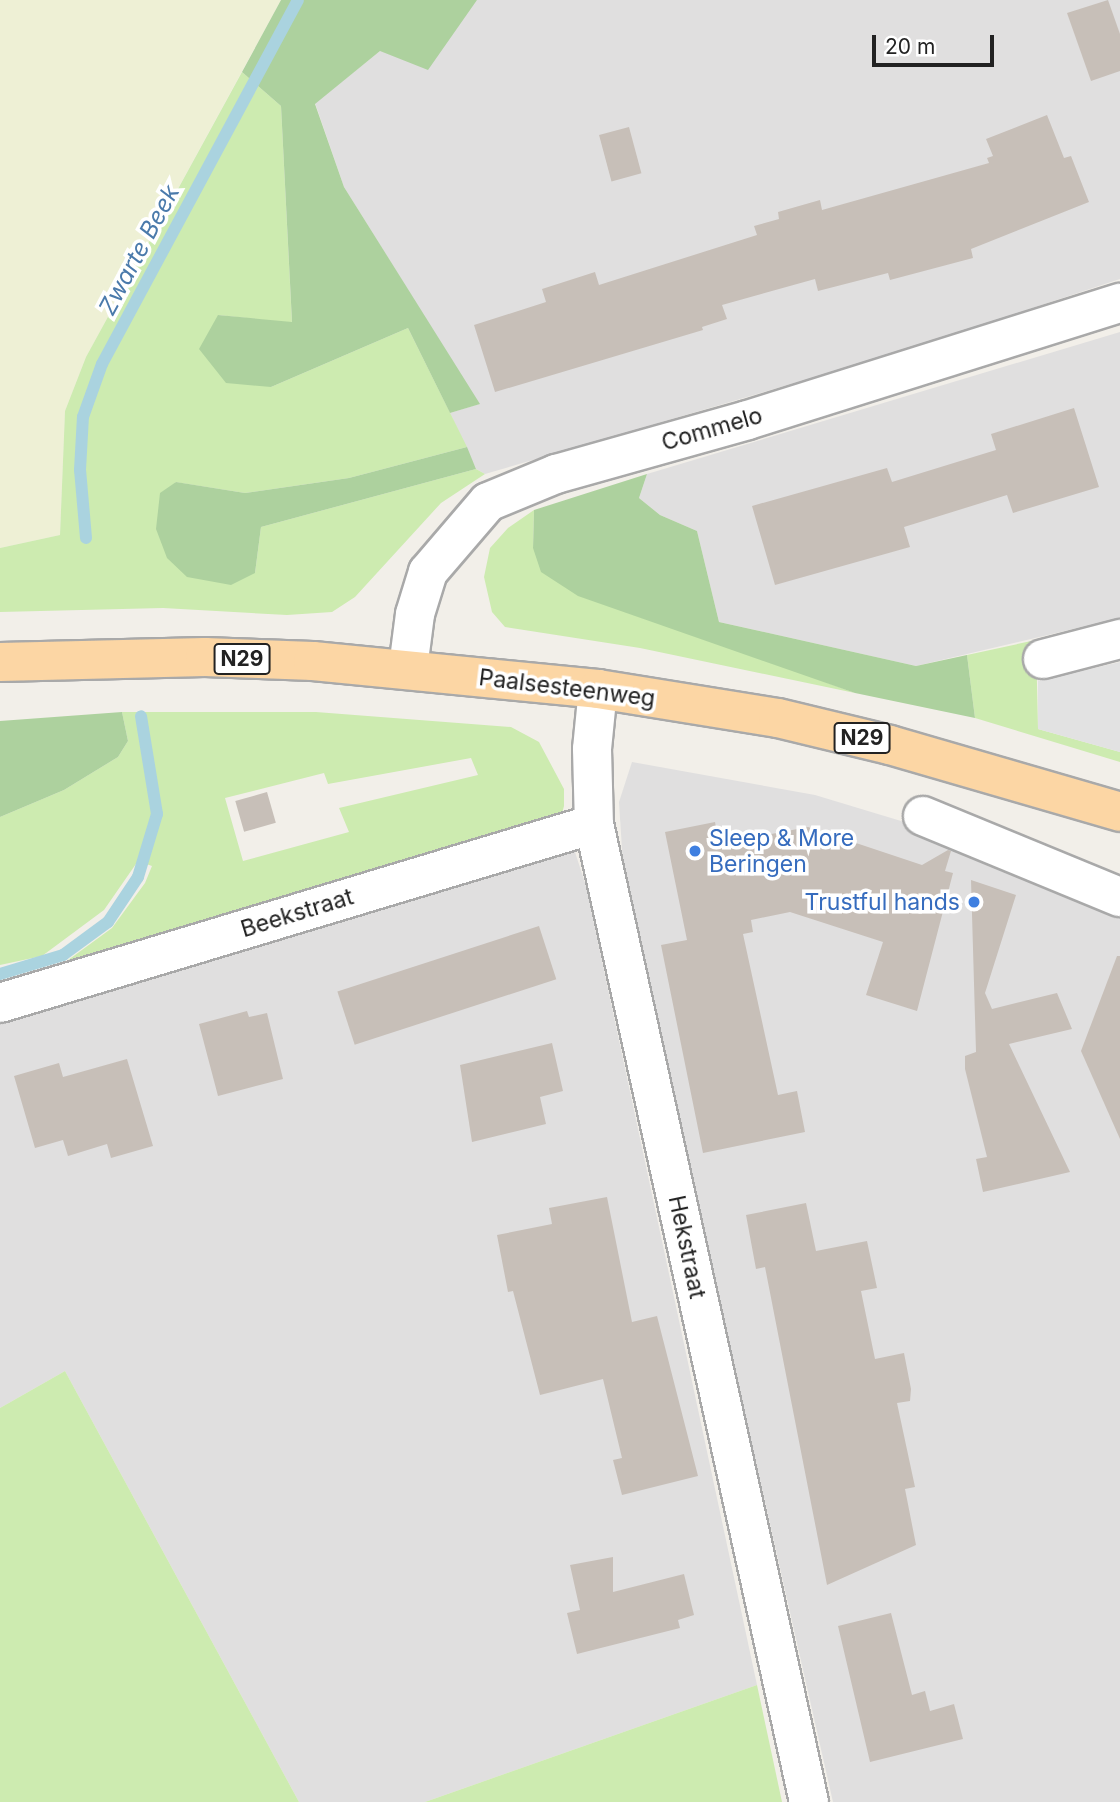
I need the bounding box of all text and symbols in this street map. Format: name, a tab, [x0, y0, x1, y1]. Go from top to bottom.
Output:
scale bar	[875, 21, 998, 65]
text: 20 m	[885, 34, 935, 59]
water label: Zwarte Beek	[93, 180, 185, 320]
street label: Commelo	[658, 401, 766, 457]
road number: N29	[212, 642, 272, 676]
street label: Paalsesteenweg	[477, 663, 657, 713]
road number: N29	[832, 720, 892, 756]
place label: Sleep & More Beringen	[709, 824, 854, 878]
marker: Sleep & More Beringen	[687, 843, 703, 859]
street label: Beekstraat	[237, 883, 357, 943]
place label: Trustful hands	[805, 888, 960, 916]
marker: Trustful hands	[966, 894, 982, 910]
street label: Hekstraat	[663, 1193, 711, 1301]

